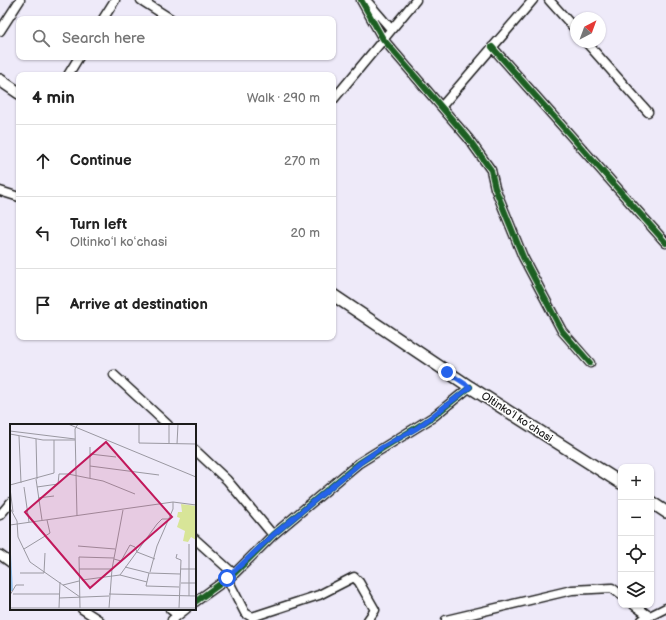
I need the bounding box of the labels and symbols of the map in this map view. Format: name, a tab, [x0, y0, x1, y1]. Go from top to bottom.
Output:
north arrow	[570, 12, 606, 48]
route end	[438, 363, 456, 381]
street label: Oltinkoʻl koʻchasi	[479, 389, 555, 445]
inset map	[10, 424, 196, 610]
route start	[218, 569, 236, 587]

